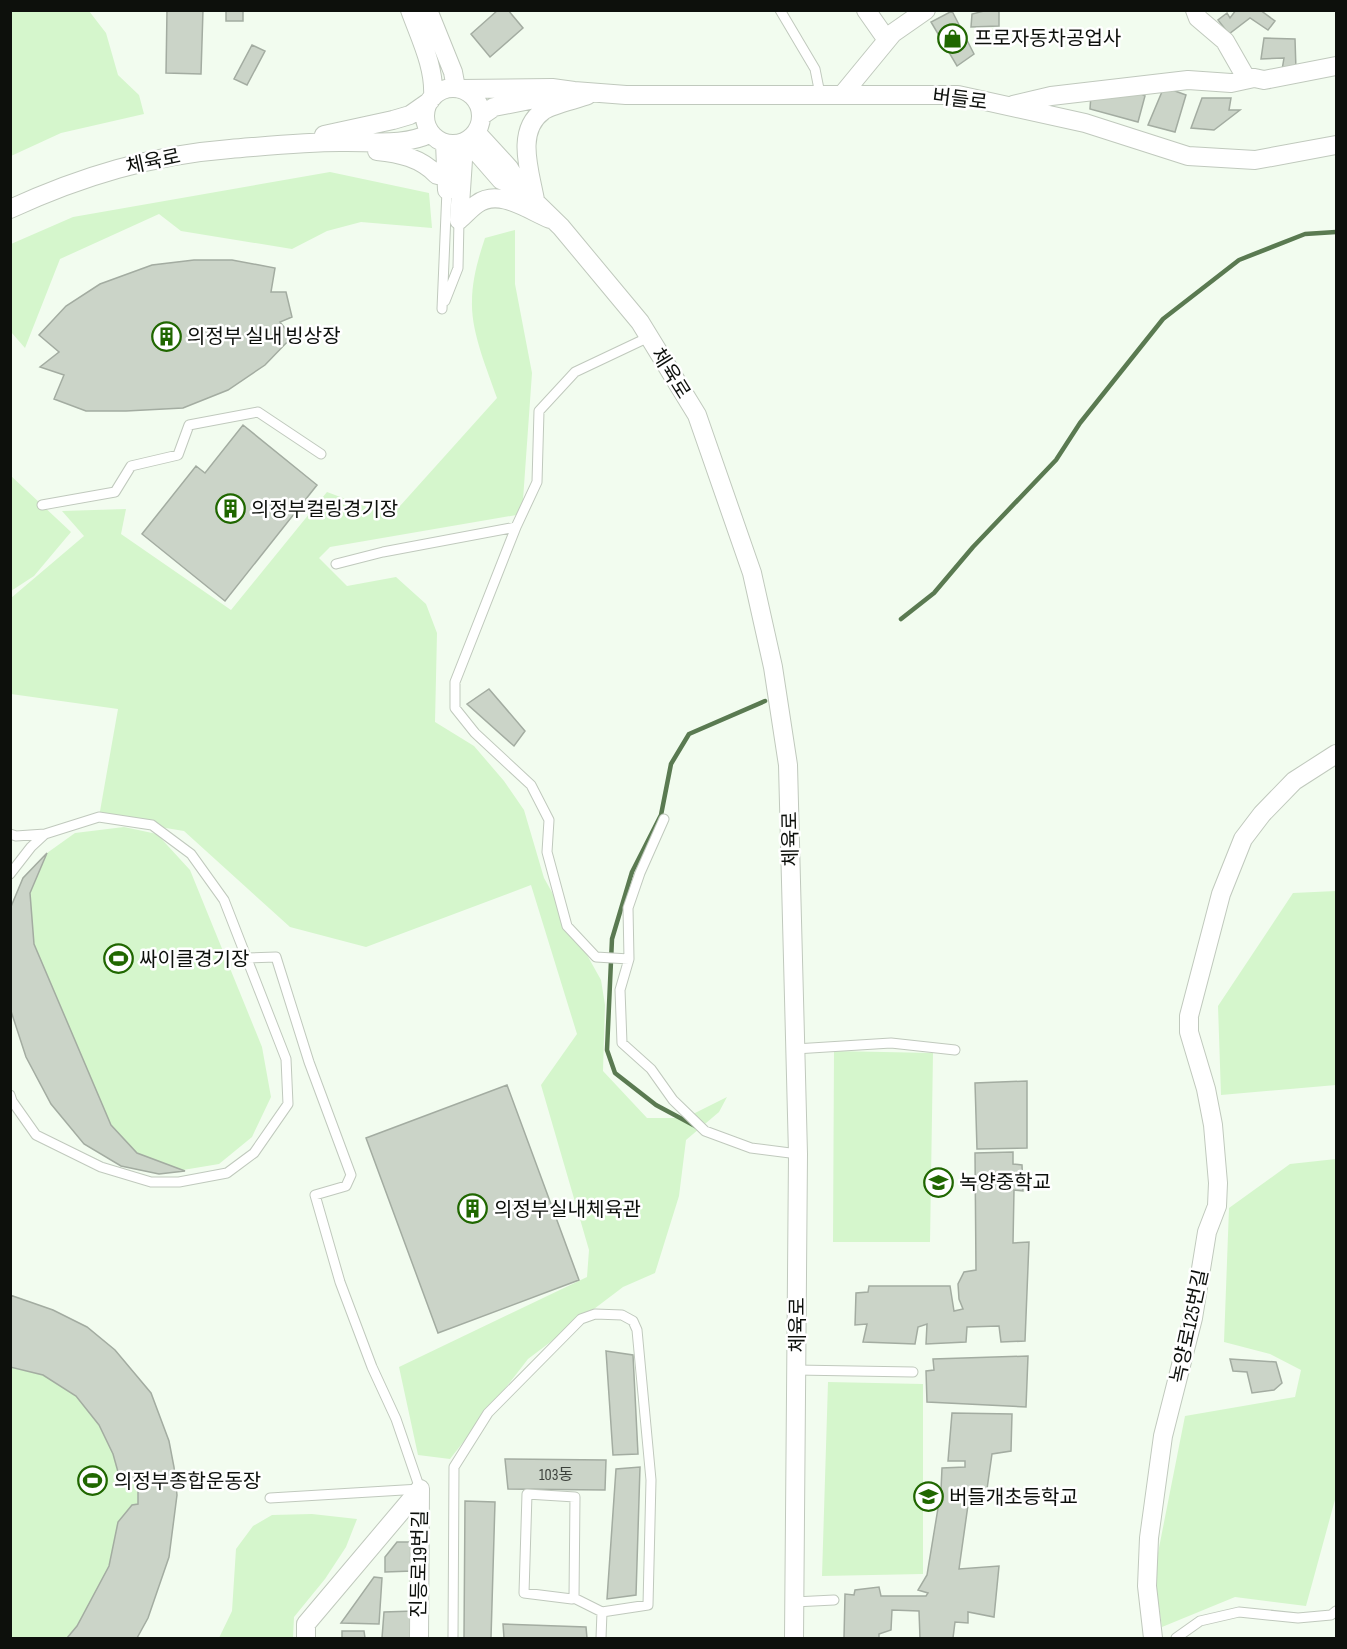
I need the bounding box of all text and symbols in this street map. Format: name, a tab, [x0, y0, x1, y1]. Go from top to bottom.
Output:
shop icon: 프로자동차공업사	[937, 22, 969, 54]
place label: 프로자동차공업사	[974, 27, 1121, 51]
street label: 버들로	[931, 85, 989, 115]
street label: 체육로	[124, 145, 183, 179]
building icon: 의정부 실내 빙상장	[150, 320, 182, 352]
place label: 의정부 실내 빙상장	[187, 325, 341, 349]
street label: 체육로	[645, 344, 695, 403]
building icon: 의정부컬링경기장	[214, 493, 246, 525]
place label: 의정부컬링경기장	[251, 498, 398, 522]
street label: 체육로	[779, 811, 803, 867]
sports icon: 싸이클경기장	[102, 943, 134, 975]
place label: 싸이클경기장	[139, 948, 249, 972]
school or university icon: 녹양중학교	[922, 1166, 954, 1198]
place label: 녹양중학교	[959, 1171, 1051, 1195]
building icon: 의정부실내체육관	[457, 1193, 489, 1225]
place label: 의정부실내체육관	[494, 1198, 641, 1222]
street label: 녹양로125번길	[1166, 1267, 1214, 1385]
street label: 체육로	[786, 1297, 810, 1353]
sports icon: 의정부종합운동장	[77, 1465, 109, 1497]
house number: 103동	[539, 1466, 573, 1485]
place label: 의정부종합운동장	[114, 1470, 261, 1494]
school or university icon: 버들개초등학교	[912, 1481, 944, 1513]
place label: 버들개초등학교	[949, 1486, 1078, 1510]
street label: 진등로19번길	[407, 1510, 433, 1618]

